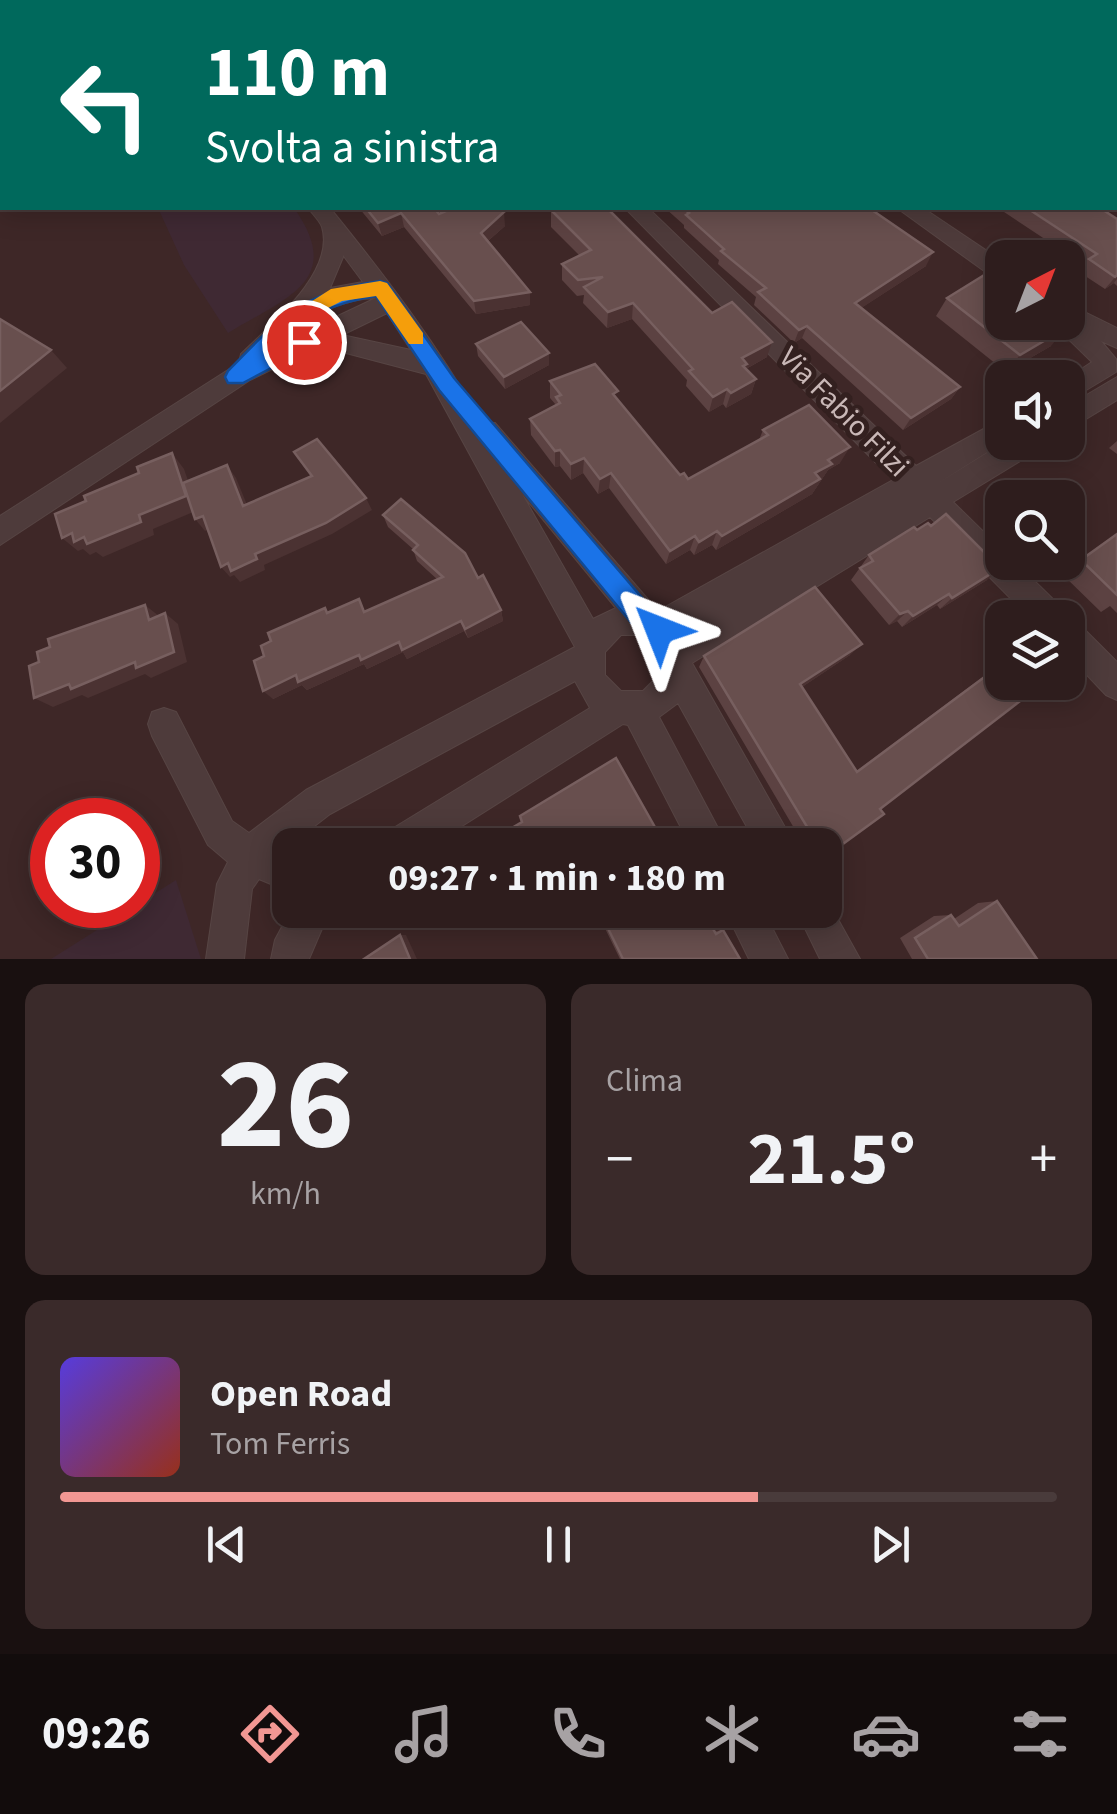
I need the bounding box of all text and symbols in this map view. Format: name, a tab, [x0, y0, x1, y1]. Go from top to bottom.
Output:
text: 110 m	[205, 23, 390, 123]
icon: left	[40, 40, 170, 170]
text: Svolta a sinistra	[205, 116, 499, 180]
north arrow	[985, 240, 1085, 340]
map controls	[985, 240, 1085, 700]
pin	[262, 300, 347, 385]
icon: arrive	[277, 315, 332, 370]
street label: Via Fabio Filzi	[769, 337, 919, 487]
button: sound	[985, 360, 1085, 460]
button: search	[985, 480, 1085, 580]
position arrow	[607, 578, 711, 682]
button: layers	[985, 600, 1085, 700]
speed limit sign: 30	[30, 798, 160, 928]
text: 09:27 · 1 min · 180 m	[388, 851, 726, 905]
text: 26	[217, 1013, 354, 1198]
text: Clima	[606, 1058, 683, 1104]
text: 21.5°	[747, 1106, 916, 1213]
text: −	[606, 1121, 633, 1199]
text: +	[1030, 1121, 1057, 1199]
text: km/h	[250, 1171, 321, 1217]
text: Open Road	[210, 1367, 392, 1421]
text: Tom Ferris	[210, 1421, 350, 1467]
icon: previous	[199, 1517, 254, 1572]
icon: pause	[531, 1517, 586, 1572]
icon: next	[863, 1517, 918, 1572]
icon: directions	[235, 1699, 305, 1769]
icon: music	[389, 1699, 459, 1769]
icon: phone	[543, 1699, 613, 1769]
icon: climate	[697, 1699, 767, 1769]
icon: car	[851, 1699, 921, 1769]
icon: filters	[1005, 1699, 1075, 1769]
text: 09:26	[42, 1702, 151, 1766]

